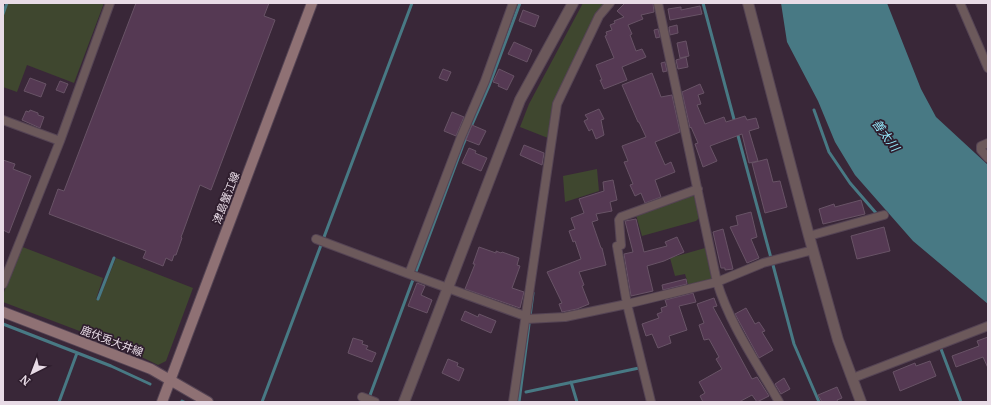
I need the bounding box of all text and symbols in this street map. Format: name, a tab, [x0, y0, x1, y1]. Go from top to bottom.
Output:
water label: 善太川	[869, 116, 904, 156]
street label: 津島蟹江線	[210, 170, 242, 226]
street label: 鹿伏兎大井線	[79, 323, 145, 359]
north arrow	[12, 353, 52, 393]
text: N	[17, 372, 33, 389]

